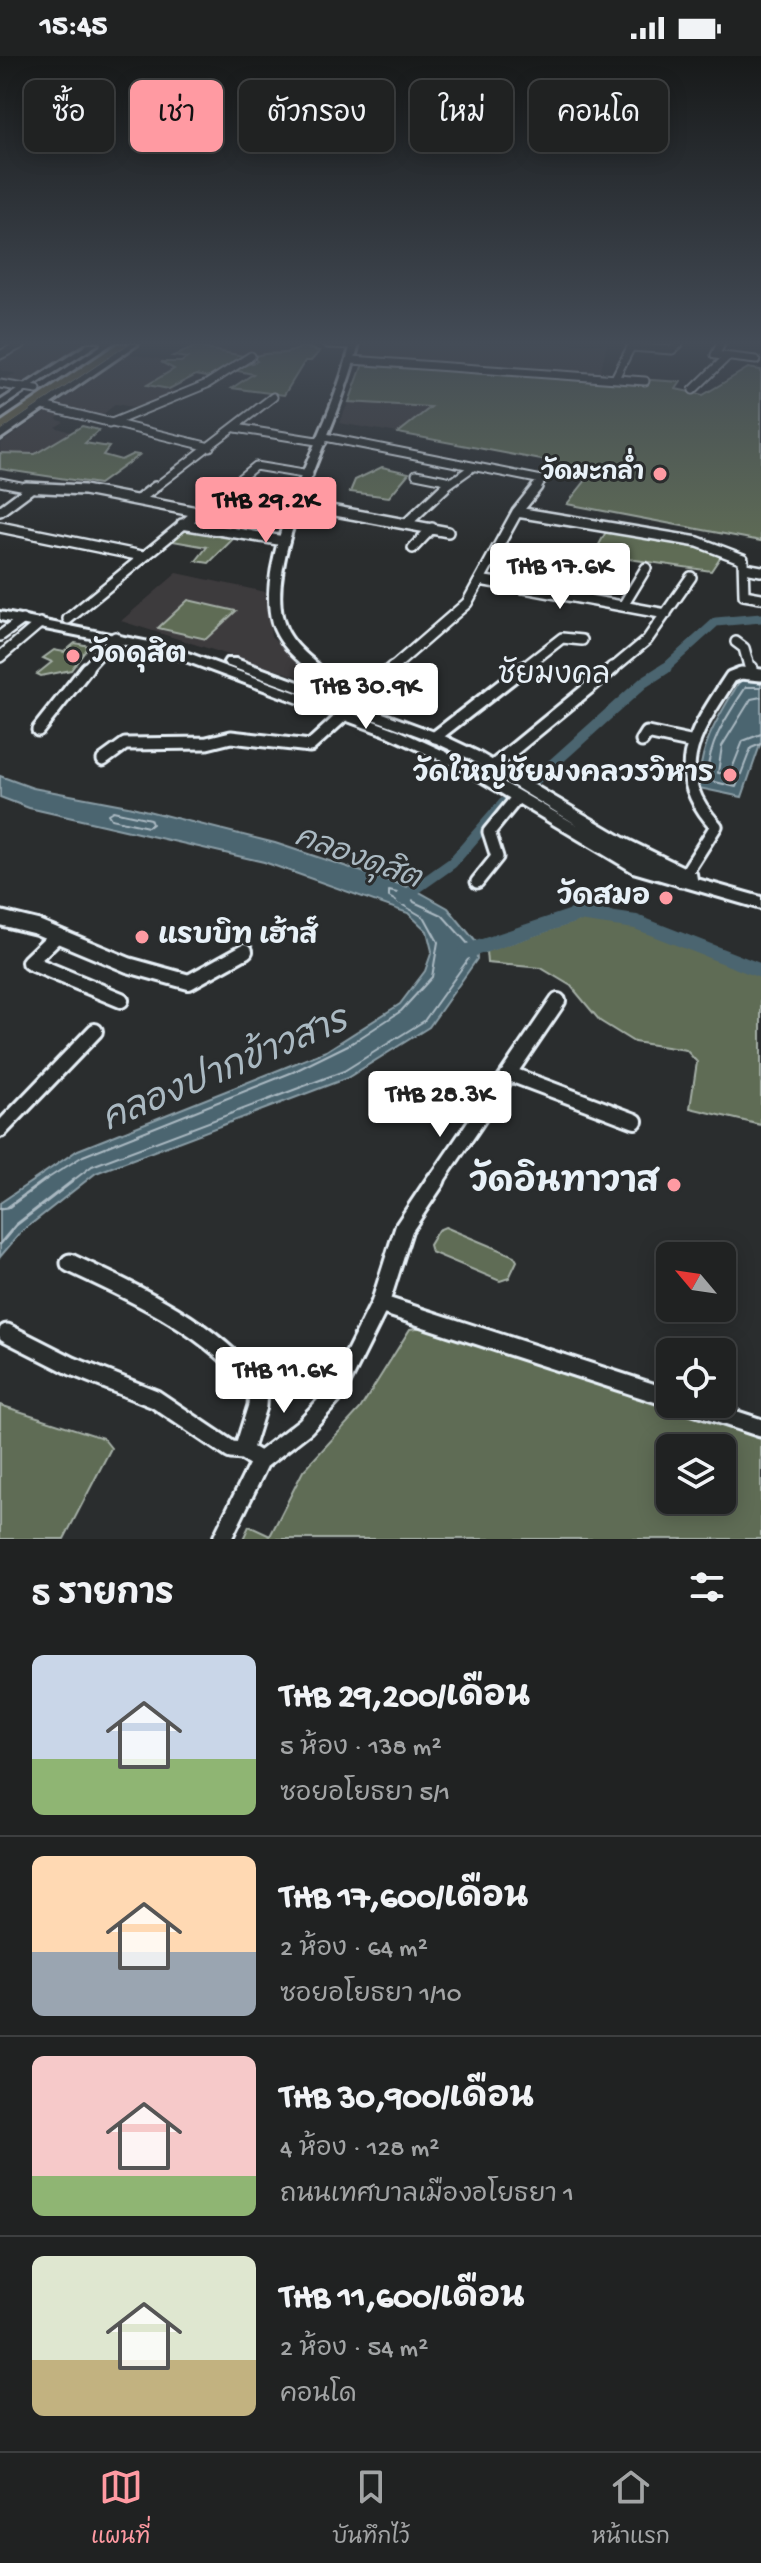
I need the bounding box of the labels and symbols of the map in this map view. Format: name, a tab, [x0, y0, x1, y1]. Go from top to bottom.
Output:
place label: วัดมะกล่ำ	[541, 447, 644, 489]
marker: วัดมะกล่ำ	[651, 465, 669, 483]
pin: THB 29.2K	[174, 477, 358, 545]
pin: THB 17.6K	[468, 543, 652, 611]
place label: วัดดุสิต	[89, 636, 187, 673]
marker: วัดดุสิต	[64, 647, 82, 665]
district label: ชัยมงคล	[498, 656, 610, 695]
pin: THB 30.9K	[274, 663, 458, 731]
place label: วัดใหญ่ชัยมงคลวรวิหาร	[413, 753, 714, 792]
marker: วัดใหญ่ชัยมงคลวรวิหาร	[721, 766, 739, 784]
water label: คลองดุสิต	[289, 816, 428, 900]
place label: วัดสมอ	[557, 878, 650, 915]
marker: วัดสมอ	[657, 889, 675, 907]
place label: แรบบิท เฮ้าส์	[158, 915, 319, 954]
marker: แรบบิท เฮ้าส์	[133, 928, 151, 946]
water label: คลองปากข้าวสาร	[94, 994, 358, 1144]
pin: THB 28.3K	[348, 1071, 532, 1139]
place label: วัดอินทาวาส	[470, 1158, 660, 1205]
marker: วัดอินทาวาส	[665, 1176, 683, 1194]
north arrow	[656, 1242, 736, 1322]
pin: THB 11.6K	[192, 1347, 376, 1415]

